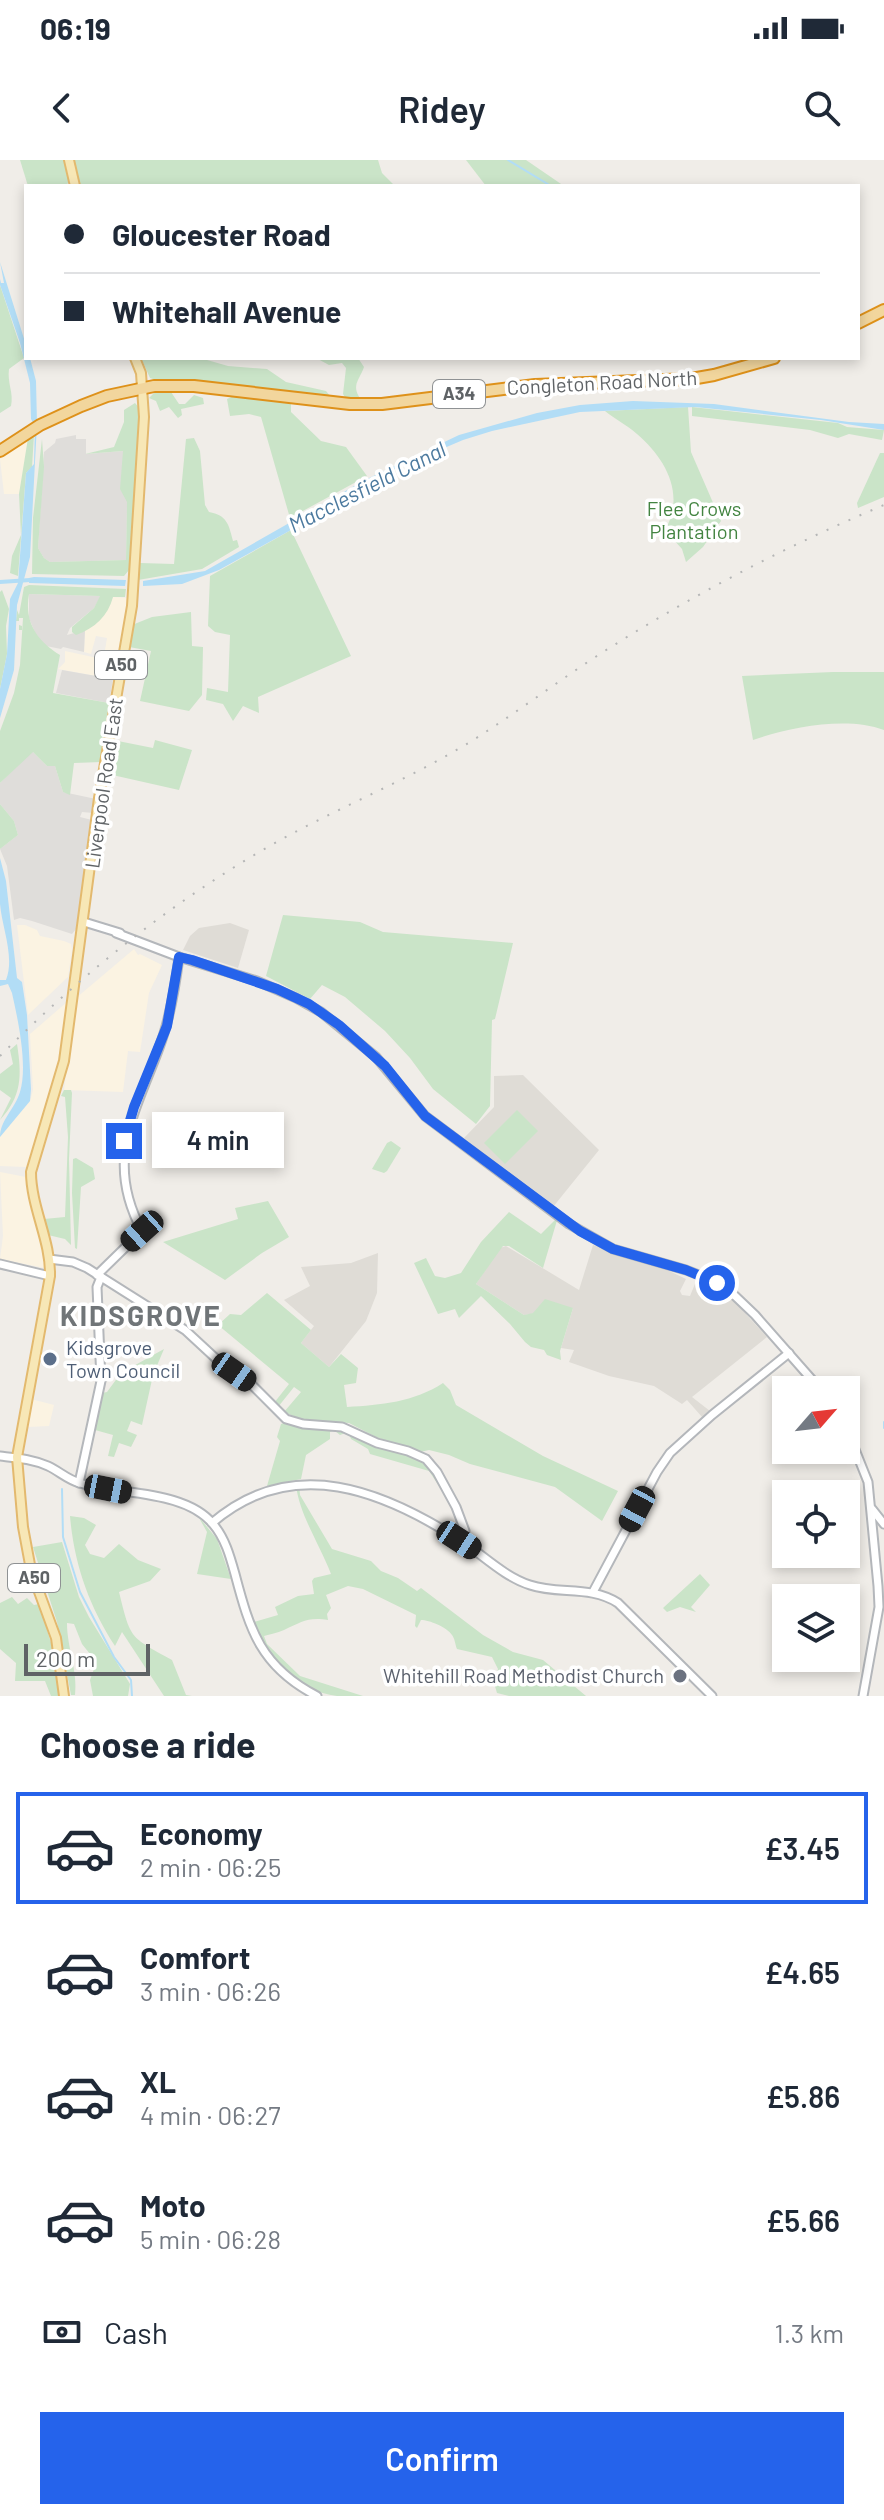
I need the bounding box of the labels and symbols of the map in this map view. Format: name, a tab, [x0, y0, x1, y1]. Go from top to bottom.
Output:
street label: Congleton Road North	[506, 365, 698, 399]
road number: A34	[433, 380, 485, 408]
water label: Macclesfield Canal	[284, 435, 450, 537]
park label: Flee Crows Plantation	[647, 496, 741, 543]
road number: A50	[95, 651, 147, 679]
street label: Liverpool Road East	[79, 696, 127, 870]
callout: 4 min	[152, 1113, 284, 1169]
route end	[106, 1123, 142, 1159]
car	[116, 1206, 168, 1256]
route start	[699, 1265, 735, 1301]
district label: KIDSGROVE	[60, 1298, 222, 1332]
place label: Kidsgrove Town Council	[66, 1335, 180, 1382]
car	[207, 1348, 261, 1396]
marker: Kidsgrove Town Council	[41, 1350, 59, 1368]
north arrow	[772, 1376, 860, 1464]
car	[82, 1473, 134, 1505]
car	[615, 1482, 659, 1536]
car	[432, 1517, 486, 1563]
road number: A50	[8, 1564, 60, 1592]
scale bar	[24, 1640, 150, 1676]
place label: Whitehill Road Methodist Church	[383, 1663, 664, 1687]
marker: Whitehill Road Methodist Church	[671, 1667, 689, 1685]

